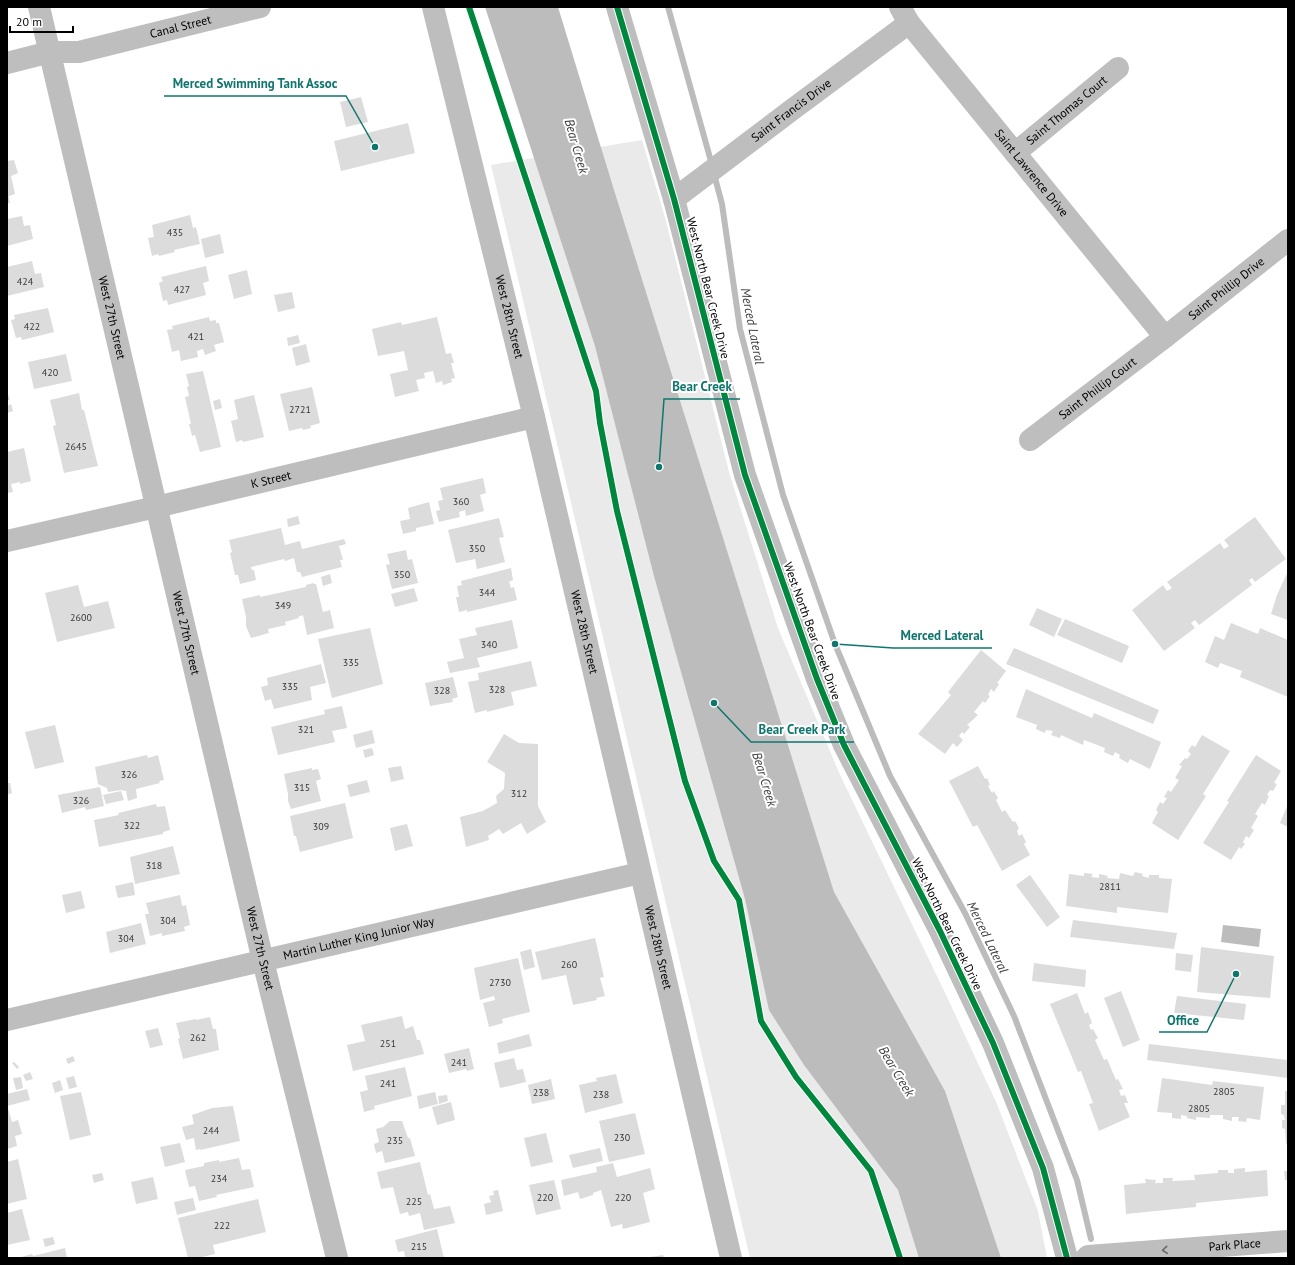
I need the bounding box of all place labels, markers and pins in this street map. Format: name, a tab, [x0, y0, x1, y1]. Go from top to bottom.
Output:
callout: Merced Swimming Tank Assoc	[164, 71, 346, 96]
callout: Bear Creek	[664, 374, 740, 399]
callout: Merced Lateral	[893, 623, 992, 648]
callout: Bear Creek Park	[751, 717, 854, 742]
callout: Office	[1159, 1007, 1207, 1032]

